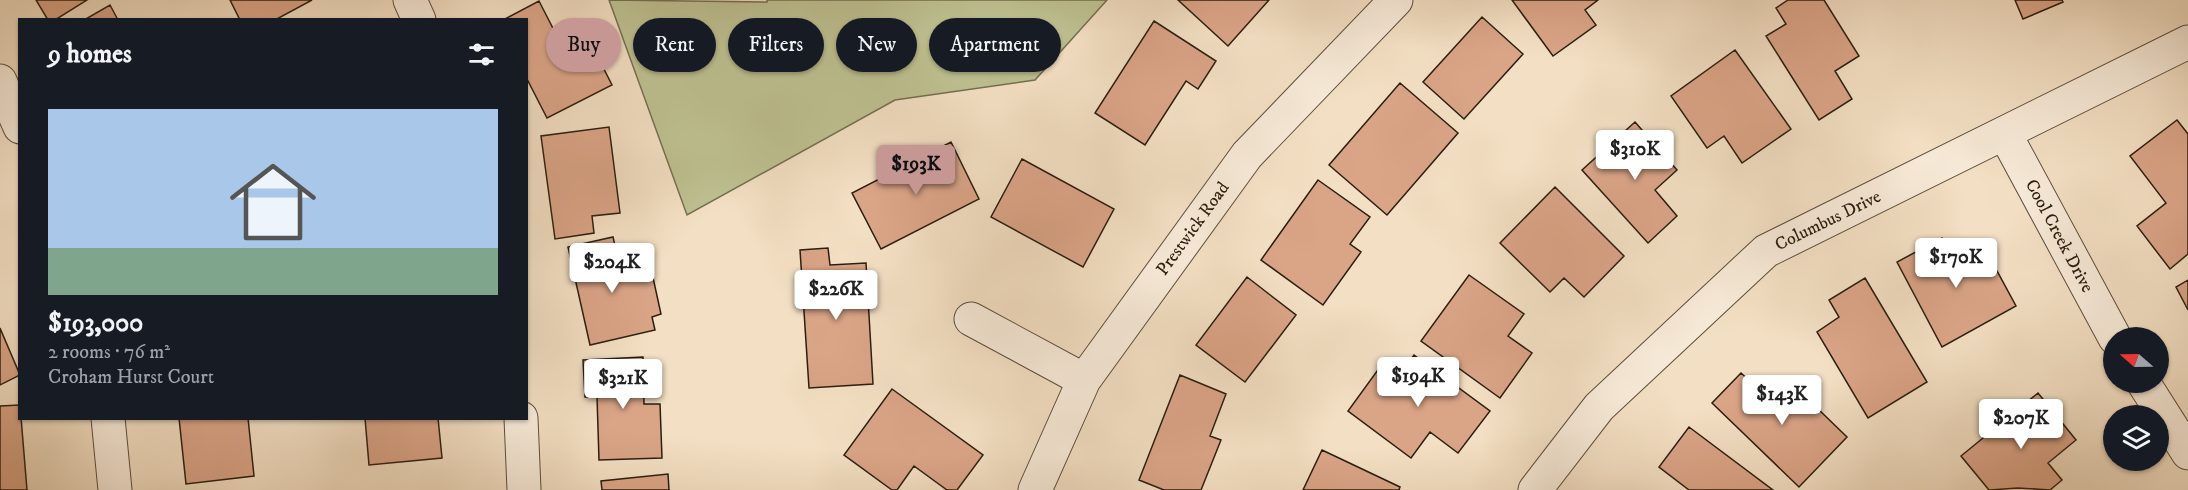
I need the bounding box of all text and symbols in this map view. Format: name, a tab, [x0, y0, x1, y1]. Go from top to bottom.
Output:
chip: Buy	[546, 18, 621, 72]
chip: Rent	[633, 18, 716, 72]
chip: Filters	[728, 18, 824, 72]
chip: New	[836, 18, 917, 72]
chip: Apartment	[929, 18, 1061, 72]
text: 9 homes	[48, 38, 132, 71]
icon: filters	[465, 38, 498, 71]
pin: $310K	[1593, 130, 1677, 181]
text: $310K	[1610, 137, 1660, 162]
pin: $193K	[874, 145, 958, 196]
icon: home	[219, 148, 327, 256]
text: $193K	[891, 152, 941, 177]
street label: Cool Creek Drive	[2020, 176, 2098, 296]
street label: Prestwick Road	[1152, 178, 1234, 280]
street label: Columbus Drive	[1771, 186, 1885, 256]
pin: $170K	[1914, 238, 1998, 289]
pin: $204K	[570, 243, 654, 294]
text: $170K	[1929, 245, 1983, 270]
text: $204K	[583, 250, 641, 275]
pin: $226K	[794, 270, 878, 321]
text: $226K	[808, 277, 864, 302]
text: $193,000	[48, 307, 143, 340]
north arrow	[2103, 327, 2169, 393]
map controls	[2103, 327, 2169, 471]
text: 2 rooms · 76 m²	[48, 340, 170, 365]
pin: $194K	[1376, 357, 1460, 408]
pin: $321K	[581, 359, 665, 410]
text: $194K	[1391, 364, 1445, 389]
text: Croham Hurst Court	[48, 365, 214, 390]
text: $321K	[598, 366, 648, 391]
pin: $143K	[1740, 375, 1824, 426]
text: $143K	[1756, 382, 1808, 407]
pin: $207K	[1979, 399, 2063, 450]
button: layers	[2103, 405, 2169, 471]
text: $207K	[1993, 406, 2049, 431]

